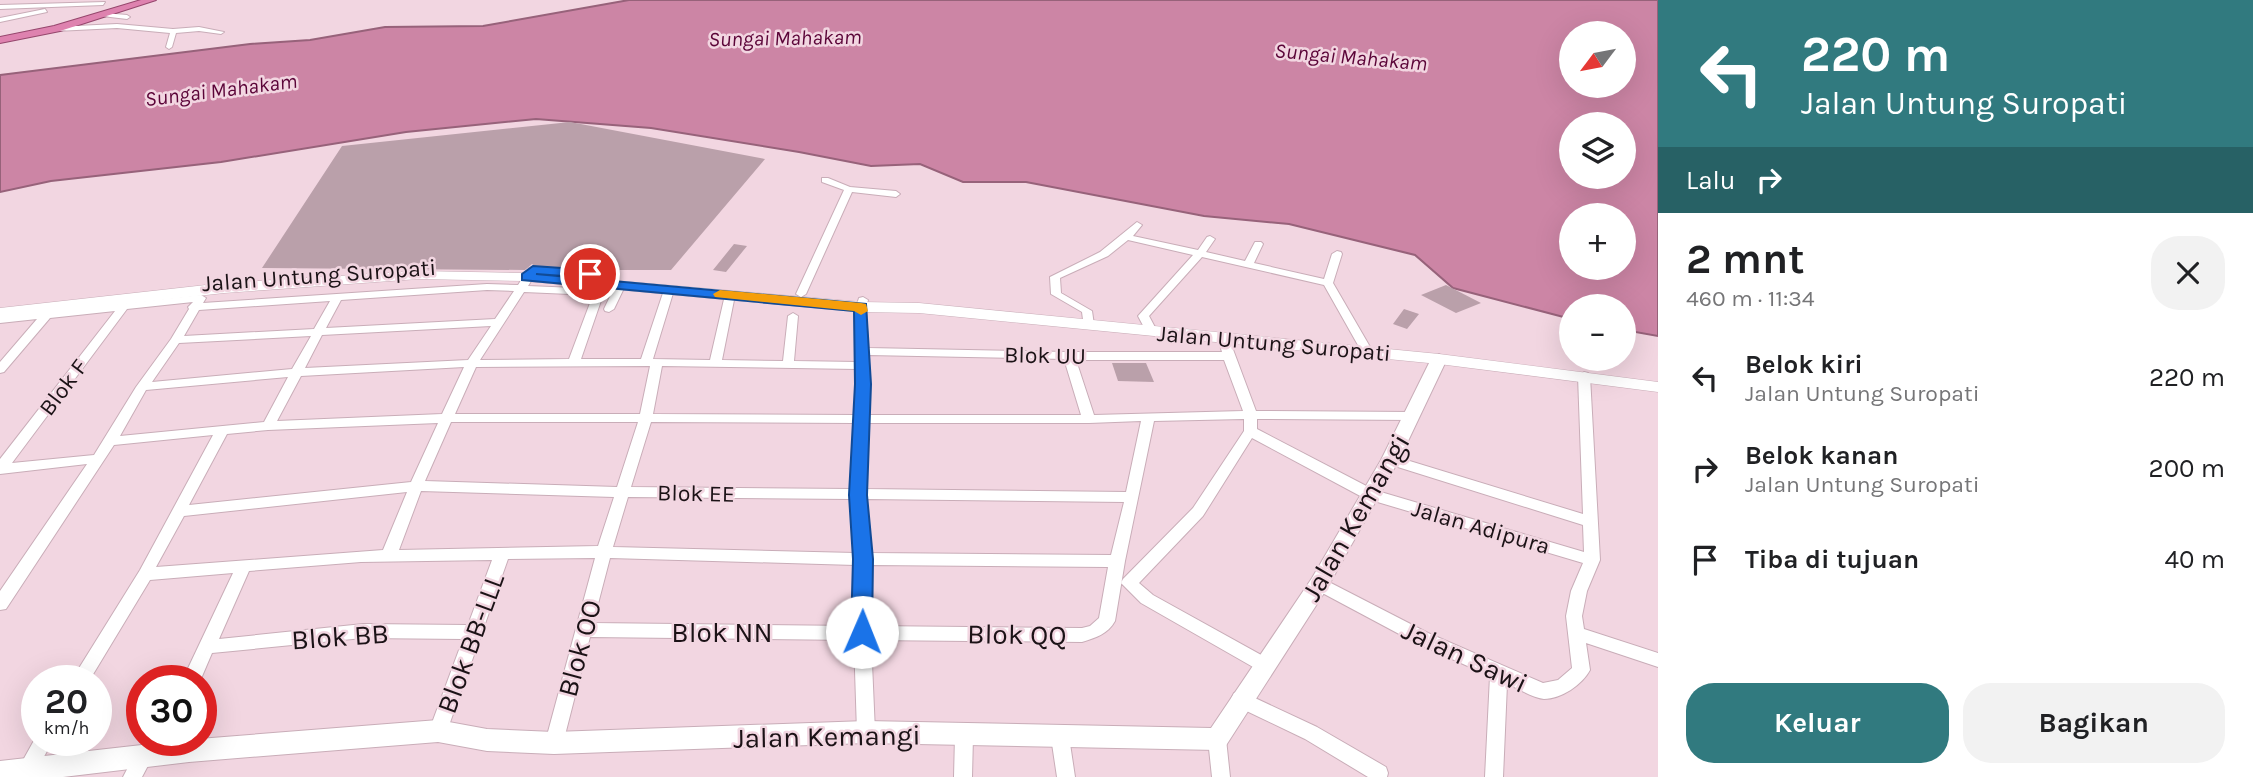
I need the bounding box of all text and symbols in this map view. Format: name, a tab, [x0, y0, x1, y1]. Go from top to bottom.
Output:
north arrow	[1559, 21, 1636, 98]
map controls	[1559, 21, 1636, 371]
water label: Sungai Mahakam	[708, 25, 862, 51]
text: 220 m	[1801, 26, 1950, 83]
icon: left	[1686, 28, 1777, 119]
water label: Sungai Mahakam	[1274, 38, 1428, 76]
water label: Sungai Mahakam	[144, 69, 298, 111]
text: Jalan Untung Suropati	[1801, 85, 2127, 122]
button: layers	[1559, 112, 1636, 189]
icon: right	[1750, 161, 1788, 199]
text: Lalu	[1686, 165, 1736, 196]
button: +	[1559, 203, 1636, 280]
text: 2 mnt	[1686, 234, 1805, 284]
button: close	[2151, 236, 2225, 310]
pin	[560, 244, 620, 304]
street label: Jalan Untung Suropati	[201, 254, 437, 297]
icon: arrive	[571, 255, 609, 293]
text: 460 m · 11:34	[1686, 285, 1815, 312]
button: −	[1559, 294, 1636, 371]
street label: Jalan Untung Suropati	[1156, 320, 1392, 367]
street label: Blok UU	[1004, 341, 1086, 370]
text: Belok kiri	[1745, 349, 1863, 380]
street label: Blok F	[33, 354, 93, 421]
icon: left	[1686, 359, 1724, 397]
text: 220 m	[2149, 362, 2225, 393]
text: Jalan Untung Suropati	[1745, 380, 1980, 407]
street label: Jalan Kemangi	[1294, 428, 1417, 607]
text: Belok kanan	[1745, 440, 1898, 471]
icon: right	[1686, 450, 1724, 488]
text: 200 m	[2149, 453, 2225, 484]
text: Jalan Untung Suropati	[1745, 471, 1980, 498]
street label: Blok EE	[657, 479, 735, 508]
street label: Jalan Adipura	[1409, 495, 1553, 560]
icon: arrive	[1686, 541, 1724, 579]
text: Tiba di tujuan	[1745, 544, 1919, 575]
text: 40 m	[2165, 544, 2225, 575]
street label: Blok BB-LLL	[430, 569, 511, 718]
position arrow	[825, 595, 899, 669]
street label: Blok OO	[551, 596, 608, 700]
street label: Jalan Sawi	[1397, 613, 1533, 700]
street label: Blok NN	[671, 616, 773, 649]
street label: Blok BB	[290, 617, 390, 656]
street label: Blok QQ	[967, 617, 1067, 652]
speed limit sign: 30	[126, 665, 217, 756]
text: 20	[45, 681, 88, 722]
button: Keluar	[1686, 683, 1949, 763]
button: Bagikan	[1963, 683, 2225, 763]
text: km/h	[44, 717, 89, 739]
street label: Jalan Kemangi	[733, 718, 921, 755]

